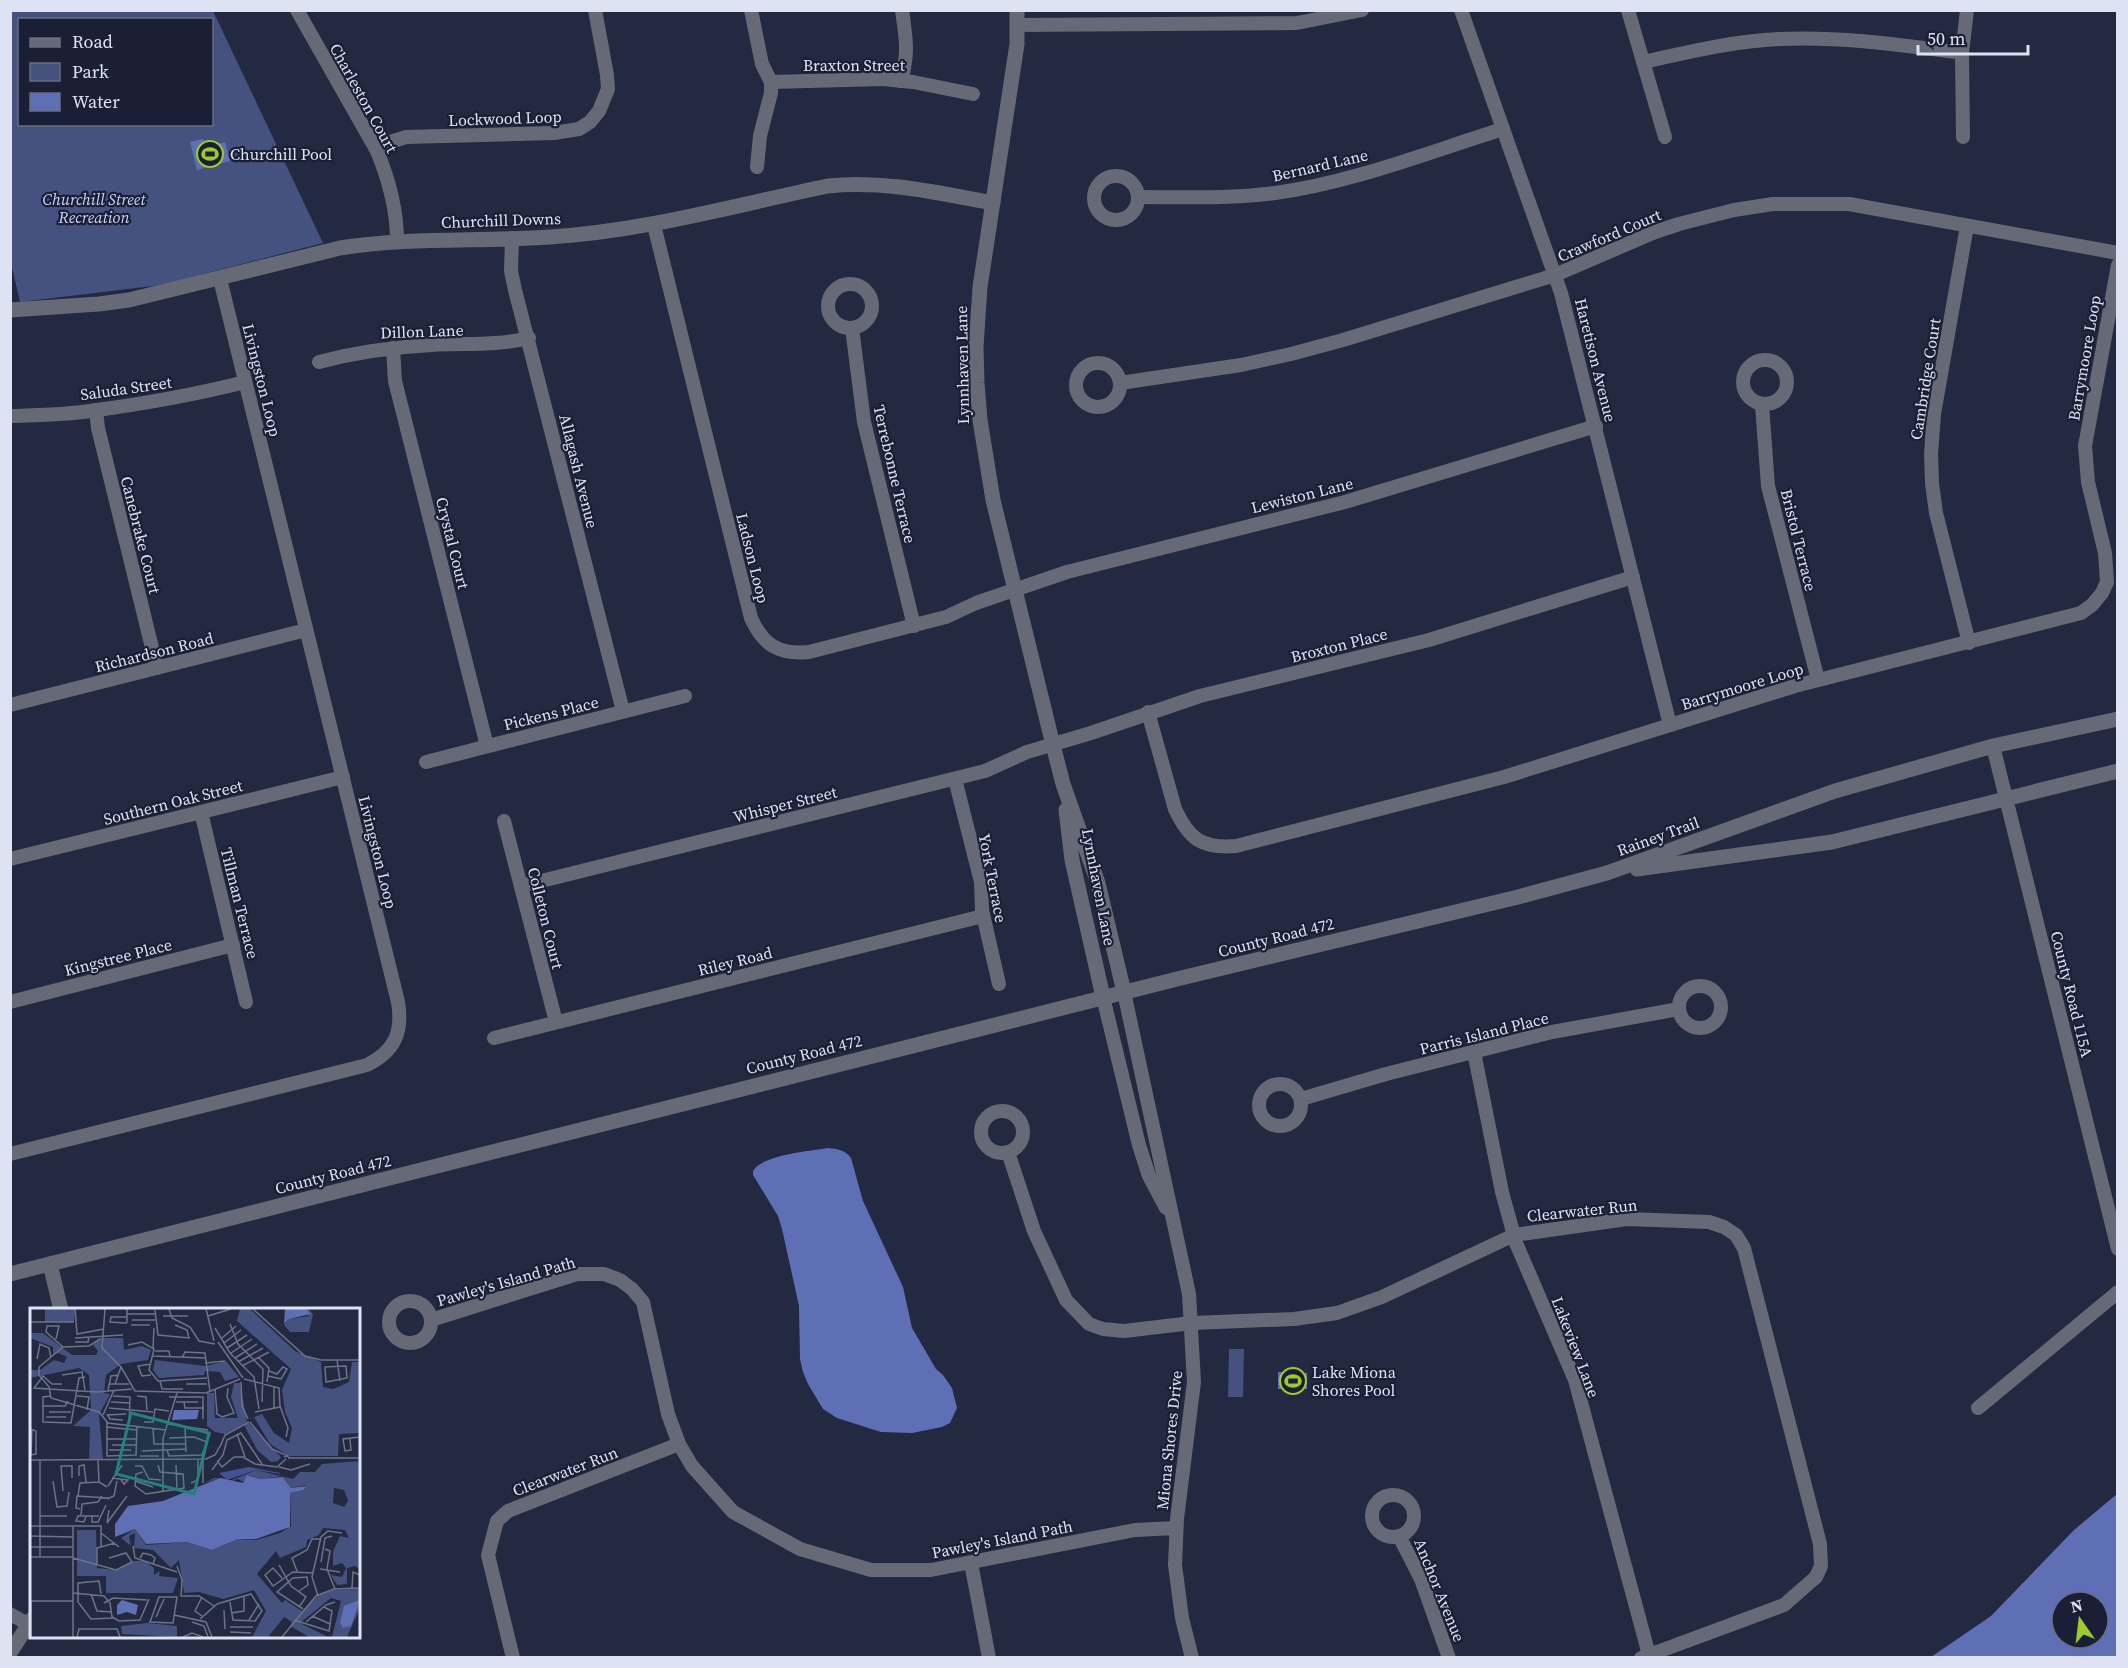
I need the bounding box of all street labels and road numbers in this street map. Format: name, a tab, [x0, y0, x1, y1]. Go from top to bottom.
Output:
street label: Charleston Court	[325, 39, 404, 157]
street label: Braxton Street	[803, 54, 906, 76]
street label: Lockwood Loop	[448, 105, 562, 131]
street label: Bernard Lane	[1270, 143, 1370, 187]
street label: Crawford Court	[1554, 203, 1665, 267]
street label: Churchill Downs	[441, 207, 561, 233]
street label: Barrymoore Loop	[2062, 294, 2106, 422]
street label: Haretison Avenue	[1570, 296, 1622, 424]
street label: Lynnhaven Lane	[950, 305, 974, 425]
street label: Cambridge Court	[1905, 316, 1946, 441]
street label: Dillon Lane	[380, 319, 464, 343]
street label: Livingston Loop	[237, 321, 287, 439]
street label: Saluda Street	[79, 371, 174, 405]
street label: Terrebonne Terrace	[868, 403, 922, 545]
street label: Allagash Avenue	[554, 412, 604, 530]
street label: Lewiston Lane	[1249, 472, 1355, 518]
street label: Canebrake Court	[116, 474, 166, 597]
street label: Bristol Terrace	[1776, 487, 1822, 593]
street label: Crystal Court	[431, 495, 475, 592]
street label: Ladson Loop	[731, 511, 775, 605]
street label: Broxton Place	[1288, 622, 1390, 668]
street label: Richardson Road	[92, 627, 216, 677]
street label: Barrymoore Loop	[1678, 657, 1806, 715]
street label: Pickens Place	[501, 691, 601, 735]
street label: Southern Oak Street	[101, 774, 246, 830]
street label: Whisper Street	[731, 780, 840, 827]
street label: Livingston Loop	[353, 793, 403, 911]
street label: Rainey Trail	[1614, 811, 1702, 861]
street label: Lynnhaven Lane	[1077, 827, 1121, 947]
street label: York Terrace	[974, 832, 1012, 924]
street label: Tillman Terrace	[216, 845, 264, 961]
street label: Colleton Court	[523, 865, 569, 972]
street label: County Road 472	[1216, 912, 1336, 962]
street label: County Road 115A	[2046, 929, 2098, 1060]
street label: Kingstree Place	[62, 933, 174, 981]
street label: Riley Road	[695, 941, 775, 981]
street label: Parris Island Place	[1417, 1006, 1551, 1060]
street label: County Road 472	[744, 1029, 864, 1079]
street label: County Road 472	[273, 1149, 393, 1199]
street label: Clearwater Run	[1526, 1193, 1639, 1227]
street label: Pawley's Island Path	[434, 1251, 578, 1311]
street label: Lakeview Lane	[1547, 1293, 1605, 1401]
street label: Miona Shores Drive	[1151, 1369, 1187, 1511]
street label: Clearwater Run	[509, 1441, 621, 1501]
street label: Pawley's Island Path	[930, 1514, 1075, 1563]
street label: Anchor Avenue	[1409, 1535, 1471, 1645]

